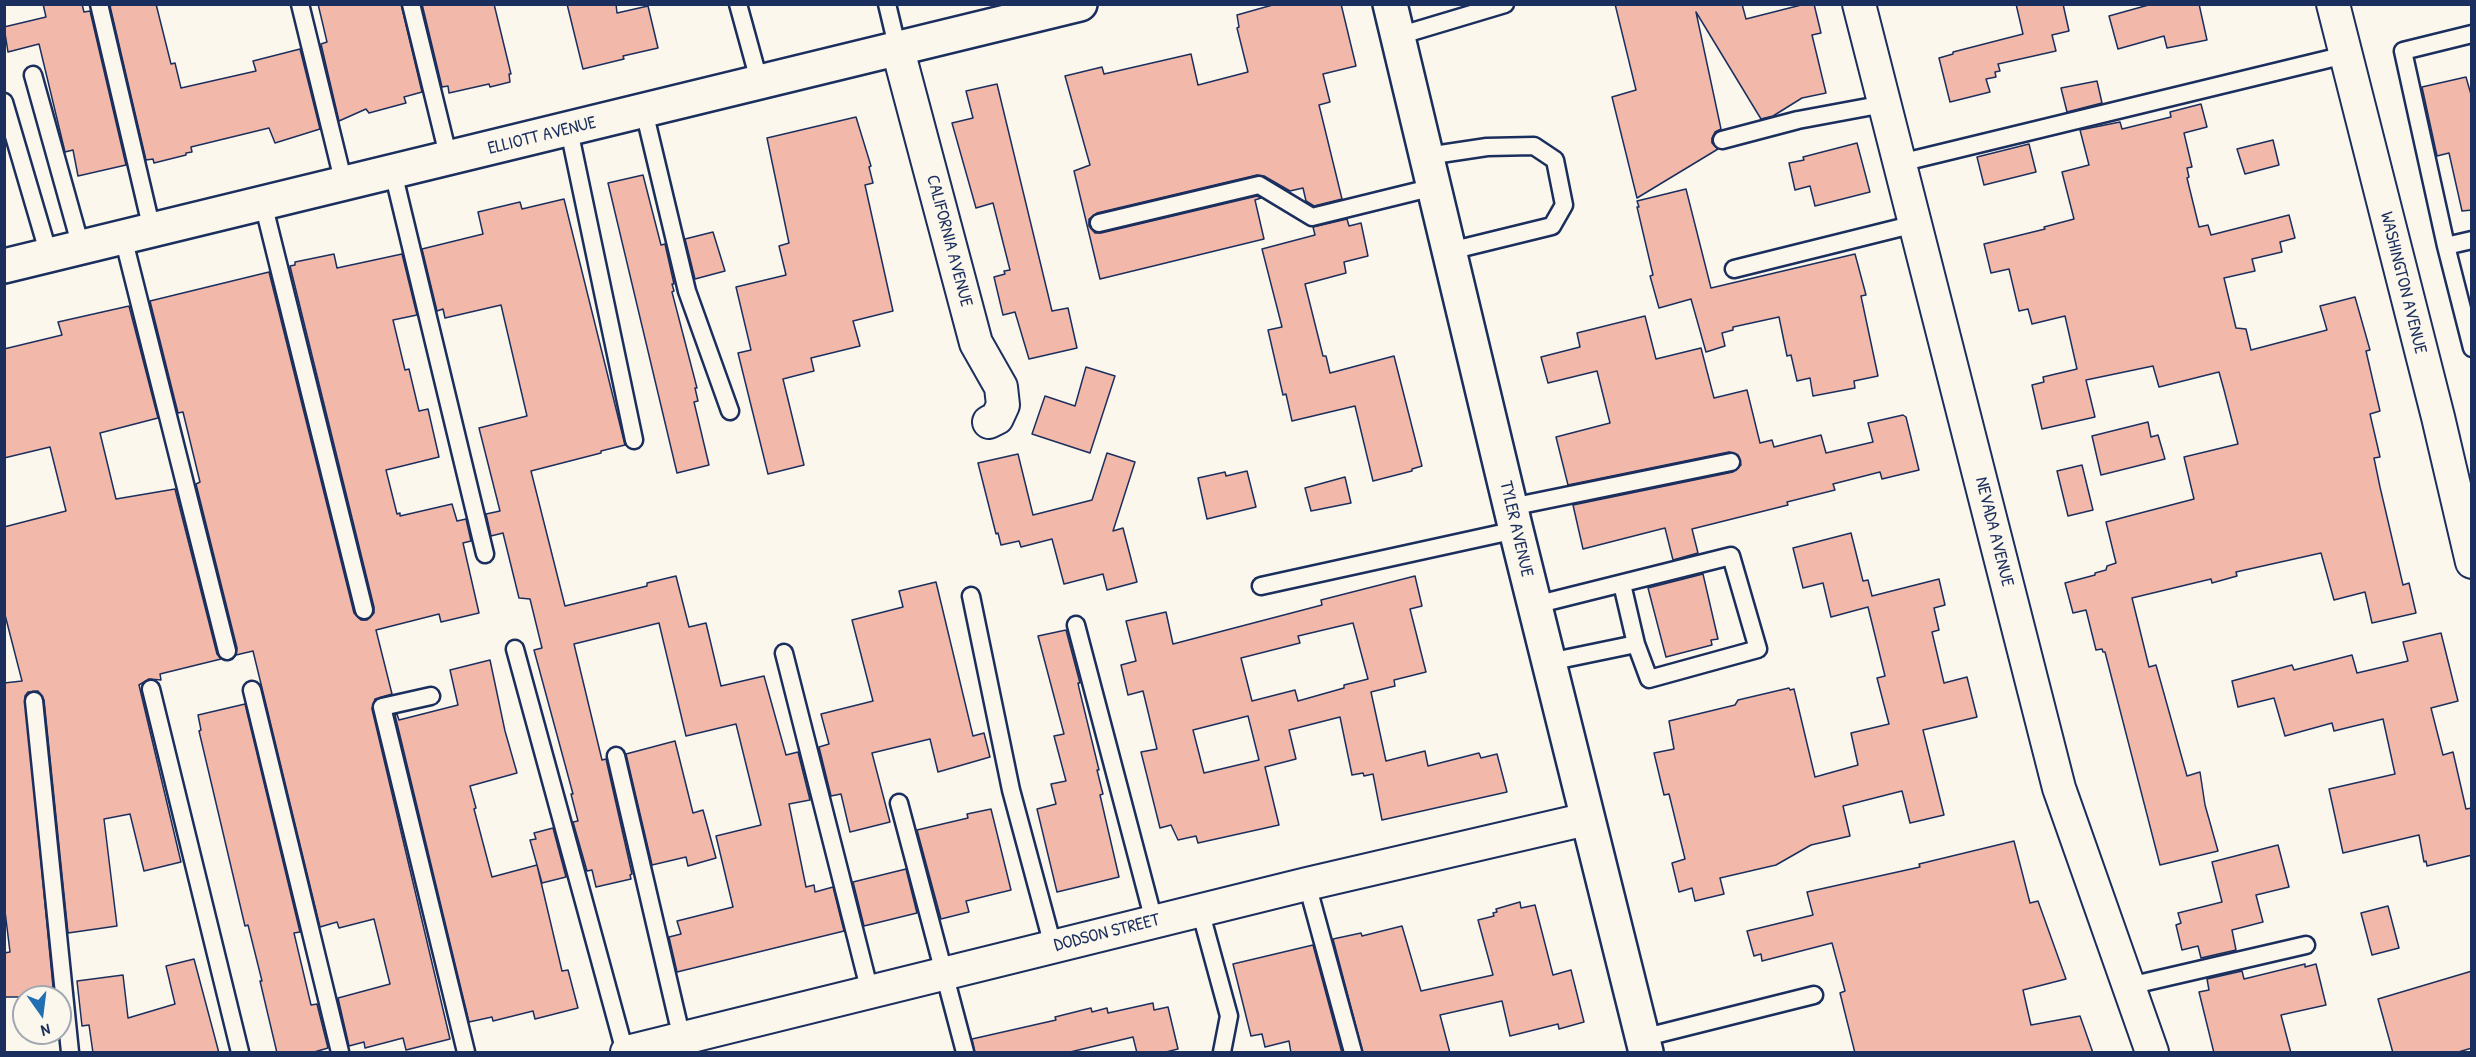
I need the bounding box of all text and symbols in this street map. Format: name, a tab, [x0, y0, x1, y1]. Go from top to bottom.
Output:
street label: ELLIOTT AVENUE	[486, 112, 598, 160]
street label: CALIFORNIA AVENUE	[921, 173, 977, 309]
street label: WASHINGTON AVENUE	[2375, 210, 2431, 356]
street label: NEVADA AVENUE	[1970, 475, 2018, 589]
street label: TYLER AVENUE	[1494, 479, 1538, 579]
street label: DODSON STREET	[1052, 909, 1162, 957]
north arrow	[12, 985, 72, 1045]
text: N	[39, 1019, 53, 1042]

